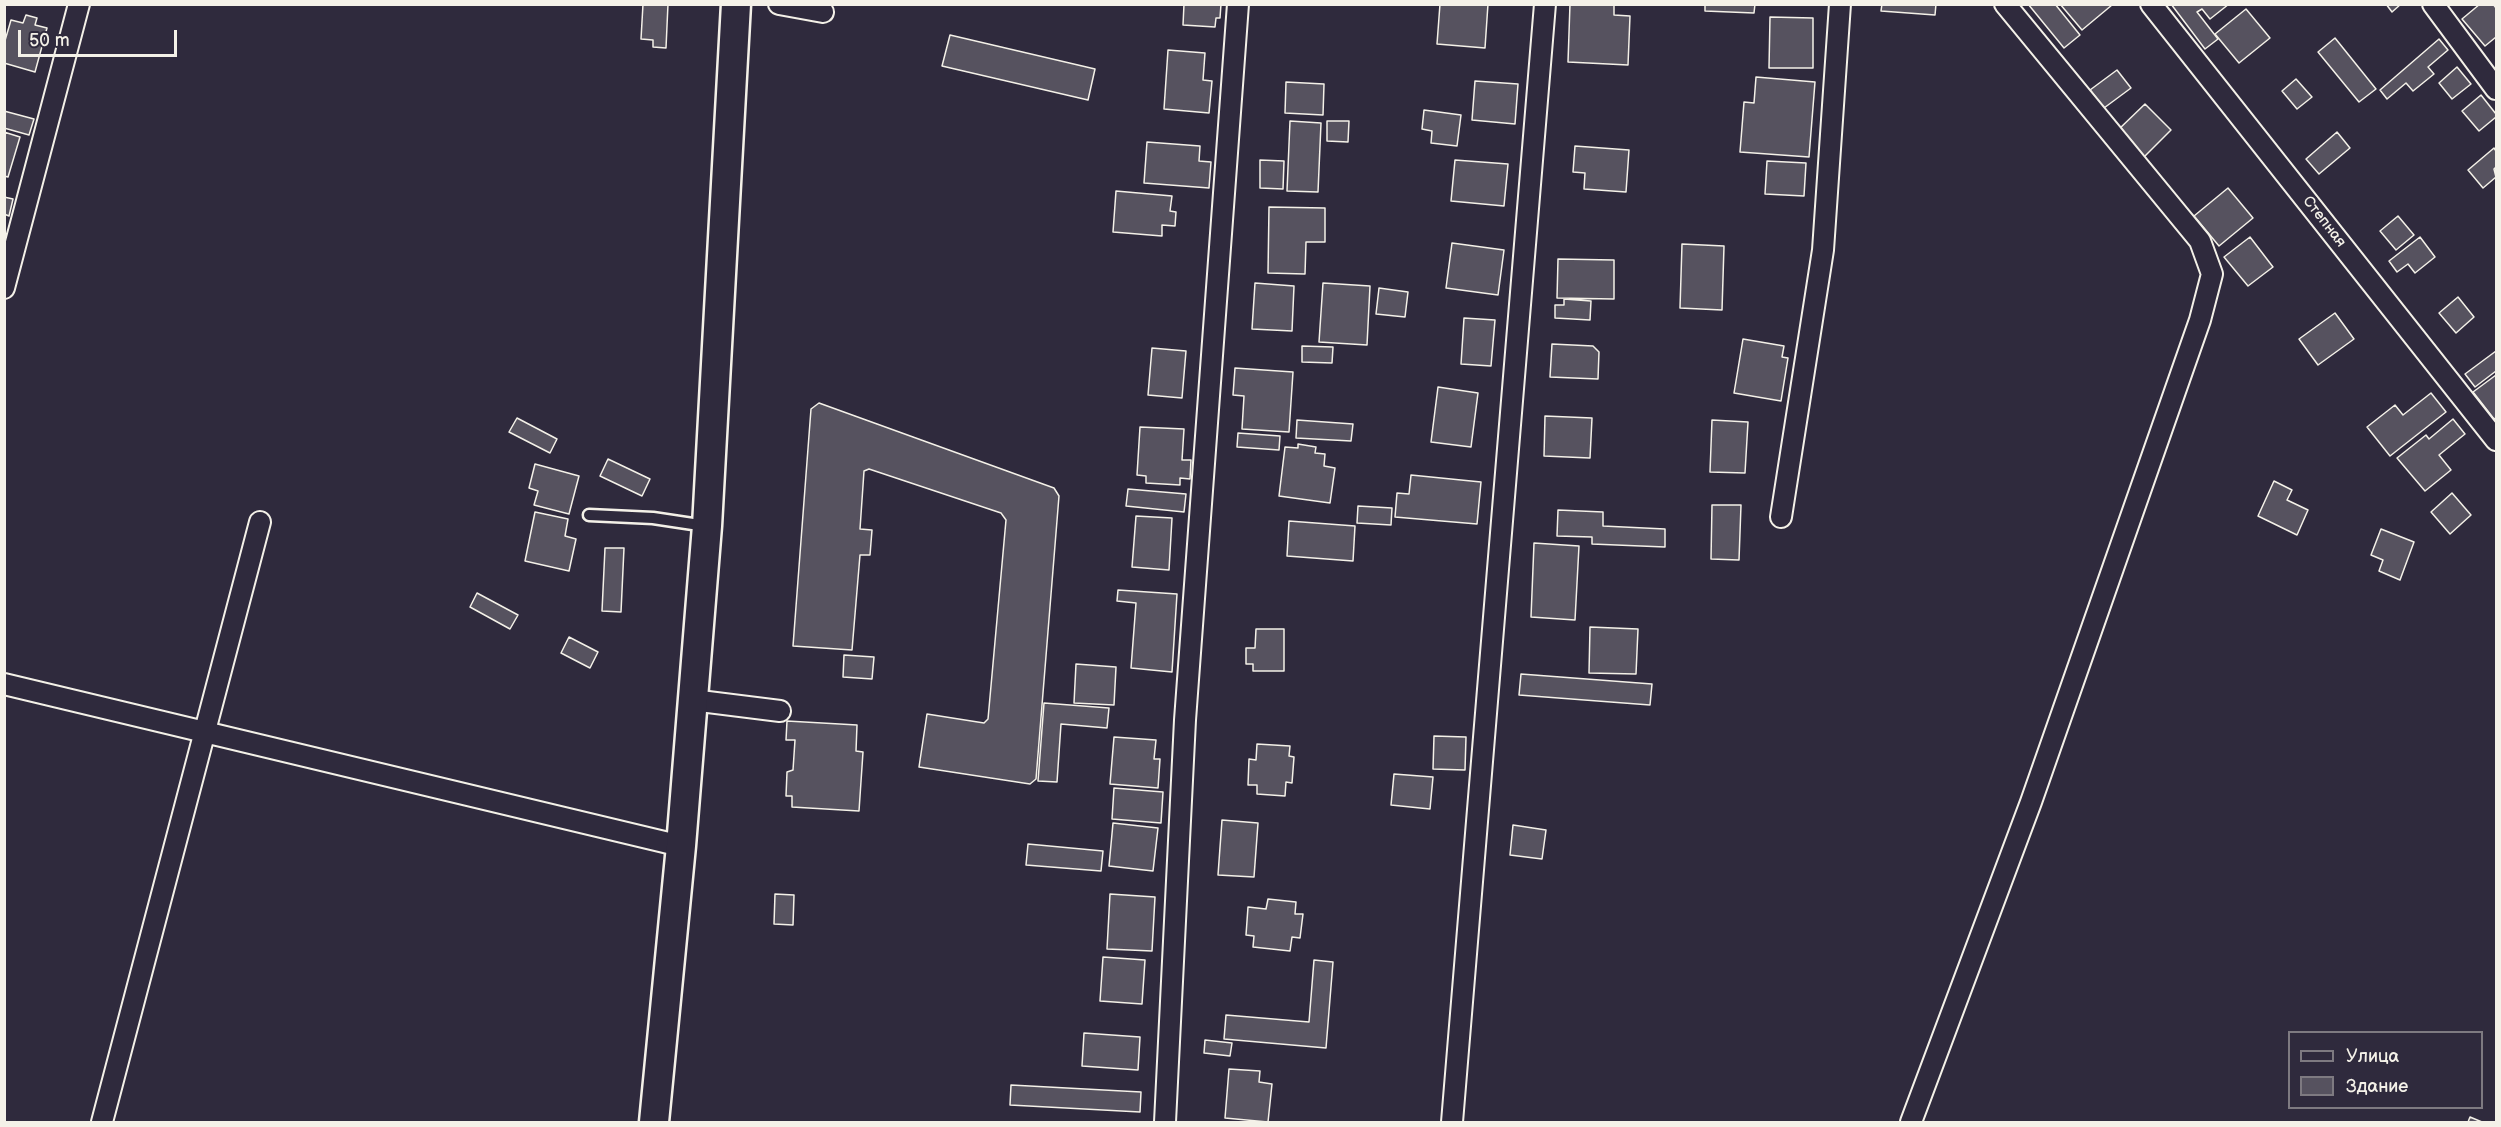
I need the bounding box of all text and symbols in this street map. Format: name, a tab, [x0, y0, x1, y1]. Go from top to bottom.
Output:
scale bar	[21, 18, 180, 56]
text: 50 m	[29, 30, 70, 51]
street label: Степная	[2298, 193, 2350, 251]
legend	[2288, 1031, 2483, 1109]
text: Улица	[2346, 1046, 2399, 1067]
text: Здание	[2346, 1076, 2408, 1097]

